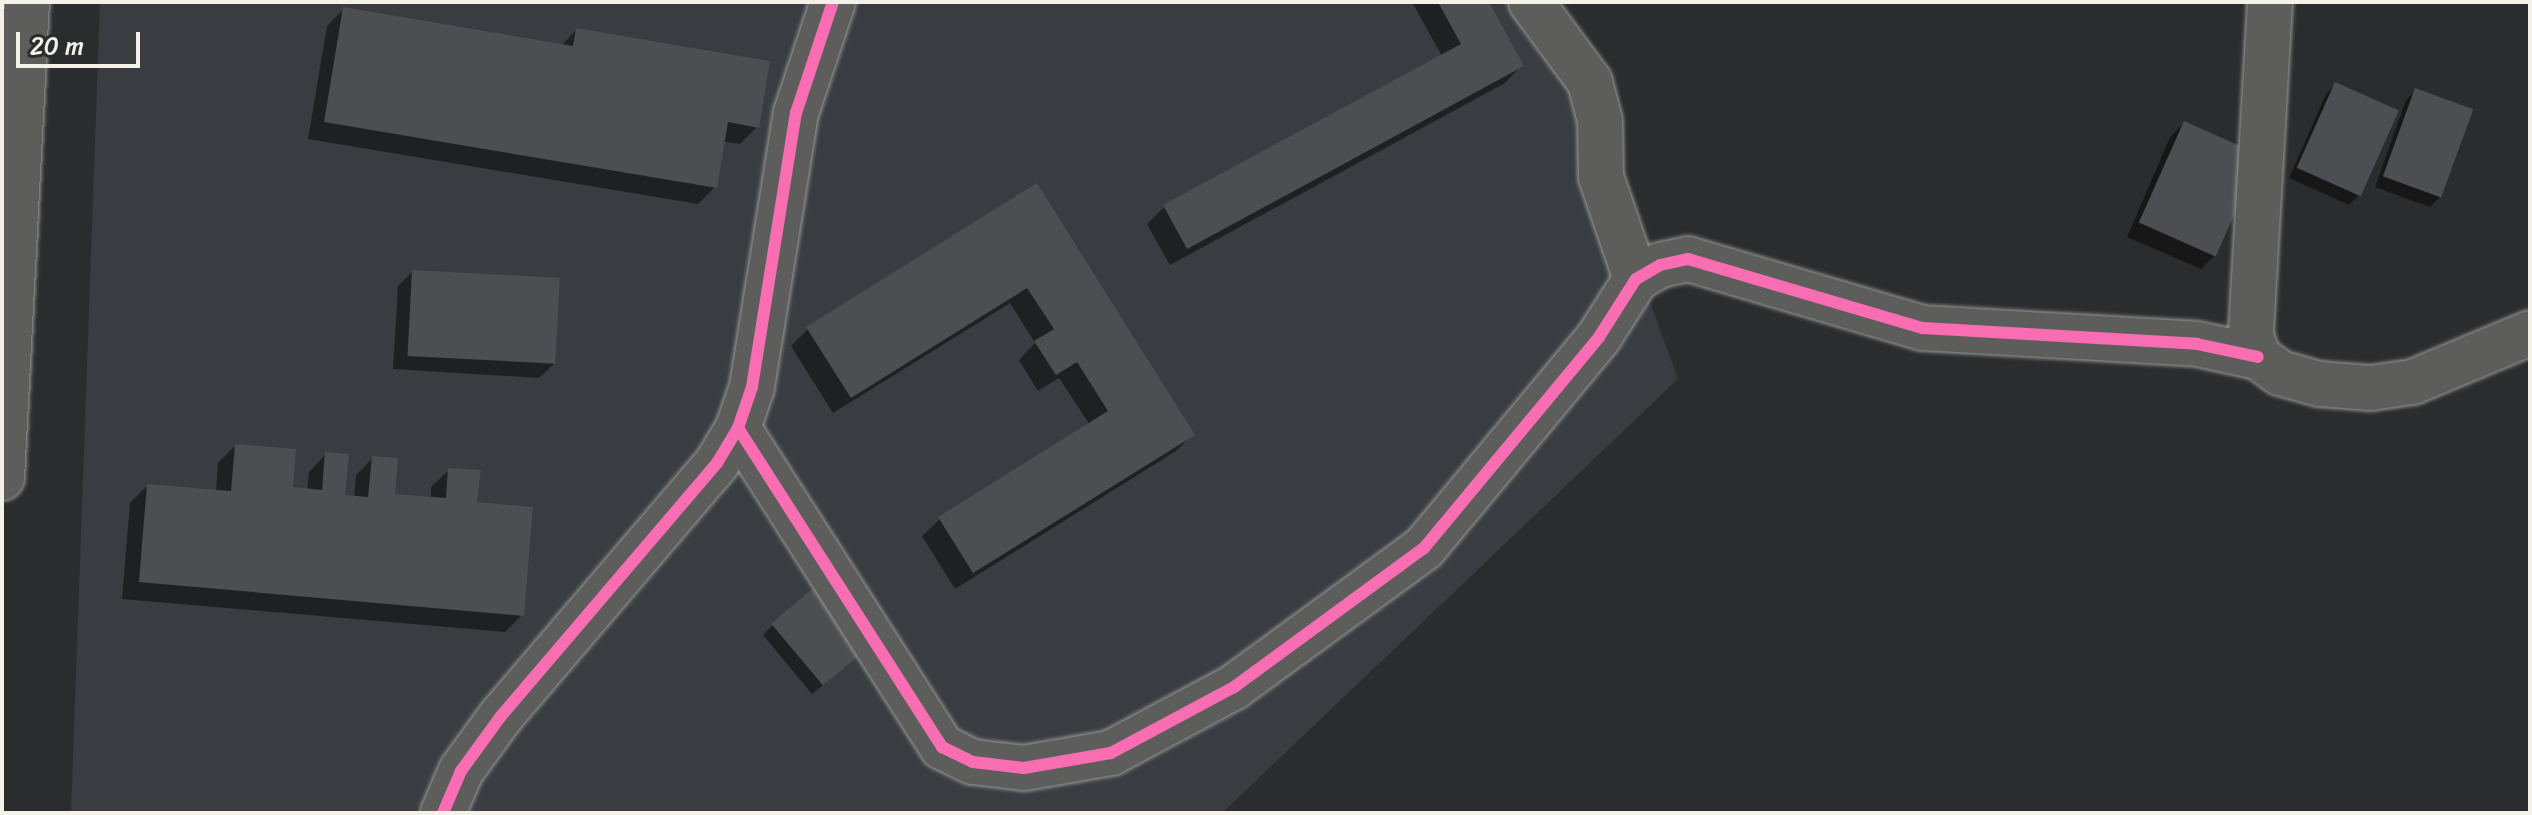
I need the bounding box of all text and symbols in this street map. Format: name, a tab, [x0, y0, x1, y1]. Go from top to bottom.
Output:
scale bar	[20, 16, 144, 66]
text: 20 m	[30, 25, 84, 67]

